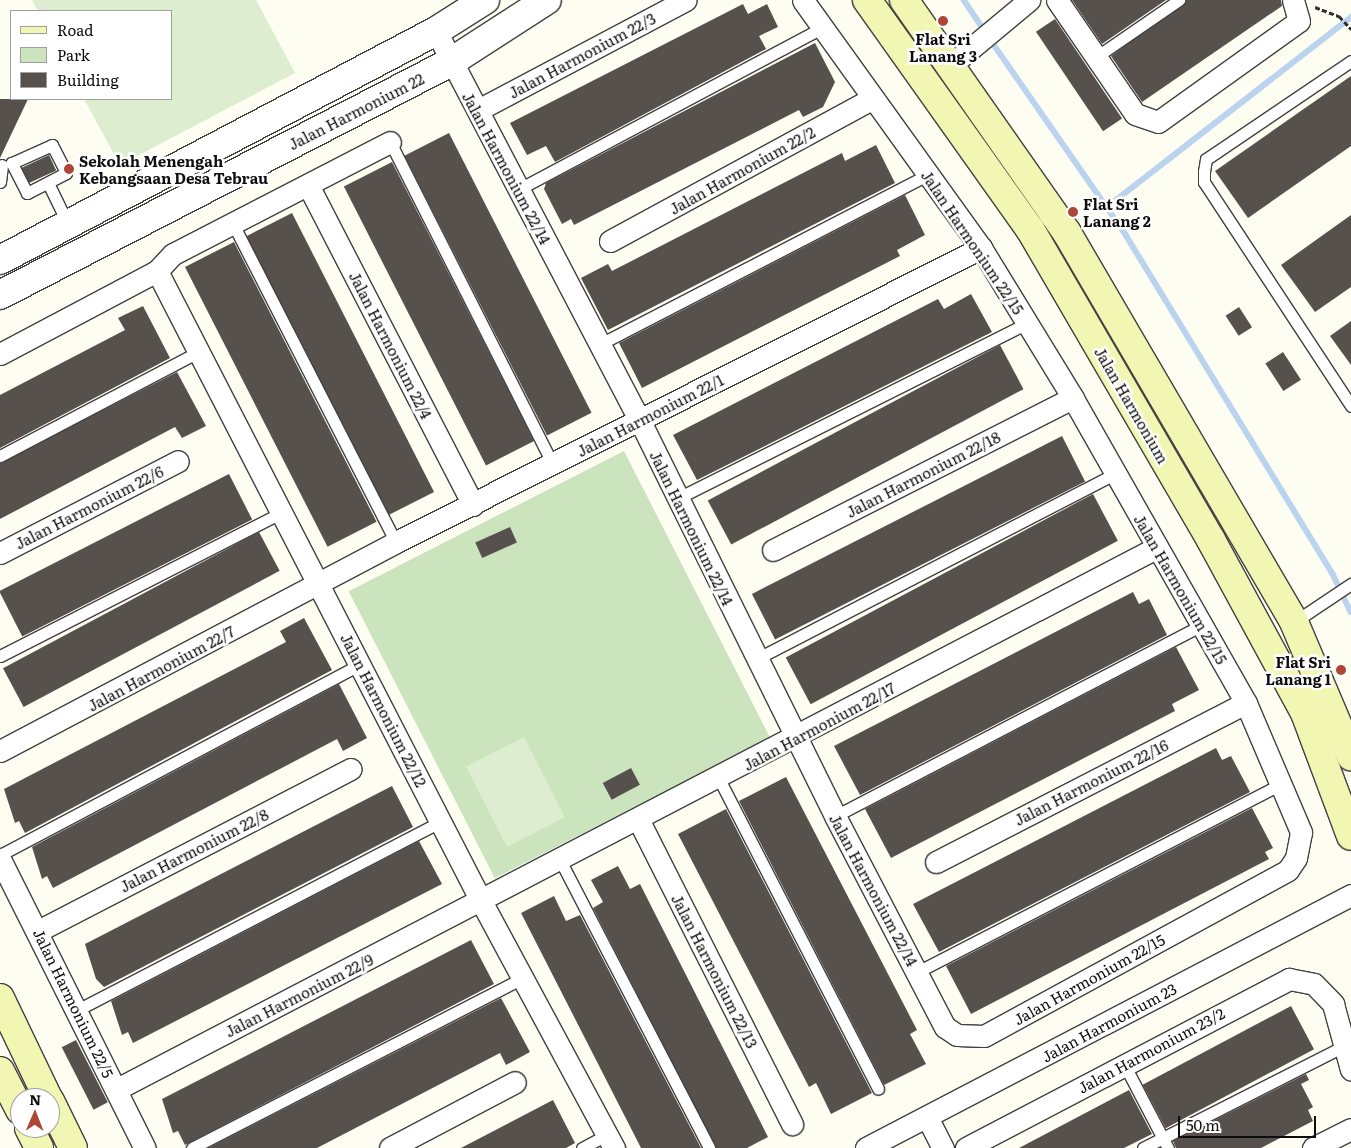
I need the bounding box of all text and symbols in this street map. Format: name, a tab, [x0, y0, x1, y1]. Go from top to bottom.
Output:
street label: Jalan Harmonium 22/3	[505, 9, 659, 101]
legend	[10, 10, 172, 100]
marker: Flat Sri Lanang 3	[937, 15, 949, 27]
text: Road	[57, 18, 93, 41]
place label: Flat Sri Lanang 3	[909, 29, 977, 64]
text: Park	[57, 43, 90, 66]
text: Building	[57, 68, 119, 91]
street label: Jalan Harmonium 22	[285, 69, 427, 153]
street label: Jalan Harmonium 22/14	[459, 89, 555, 247]
street label: Jalan Harmonium 22/2	[666, 122, 818, 218]
place label: Sekolah Menengah Kebangsaan Desa Tebrau	[79, 151, 268, 186]
marker: Sekolah Menengah Kebangsaan Desa Tebrau	[63, 163, 75, 175]
street label: Jalan Harmonium 22/15	[918, 167, 1028, 317]
place label: Flat Sri Lanang 2	[1083, 194, 1151, 229]
marker: Flat Sri Lanang 2	[1067, 206, 1079, 218]
street label: Jalan Harmonium 22/4	[346, 268, 436, 422]
street label: Jalan Harmonium	[1091, 344, 1173, 466]
street label: Jalan Harmonium 22/1	[574, 370, 726, 460]
street label: Jalan Harmonium 22/18	[843, 427, 1003, 521]
street label: Jalan Harmonium 22/14	[647, 448, 737, 608]
street label: Jalan Harmonium 22/6	[12, 462, 166, 552]
street label: Jalan Harmonium 22/15	[1131, 511, 1231, 667]
street label: Jalan Harmonium 22/7	[85, 622, 237, 714]
street label: Jalan Harmonium 22/12	[337, 630, 431, 790]
place label: Flat Sri Lanang 1	[1265, 652, 1331, 687]
marker: Flat Sri Lanang 1	[1335, 664, 1347, 676]
street label: Jalan Harmonium 22/17	[740, 678, 898, 774]
street label: Jalan Harmonium 22/16	[1011, 735, 1171, 829]
street label: Jalan Harmonium 22/8	[117, 805, 271, 895]
street label: Jalan Harmonium 22/14	[826, 811, 922, 969]
street label: Jalan Harmonium 22/13	[668, 891, 762, 1051]
street label: Jalan Harmonium 22/5	[30, 925, 118, 1081]
street label: Jalan Harmonium 22/15	[1010, 930, 1168, 1028]
street label: Jalan Harmonium 22/9	[222, 950, 376, 1040]
street label: Jalan Harmonium 23	[1038, 979, 1180, 1065]
street label: Jalan Harmonium 23/2	[1074, 1004, 1228, 1096]
north arrow	[10, 1088, 60, 1138]
text: N	[29, 1089, 41, 1109]
scale bar	[1181, 1106, 1318, 1138]
text: 50 m	[1186, 1113, 1220, 1136]

